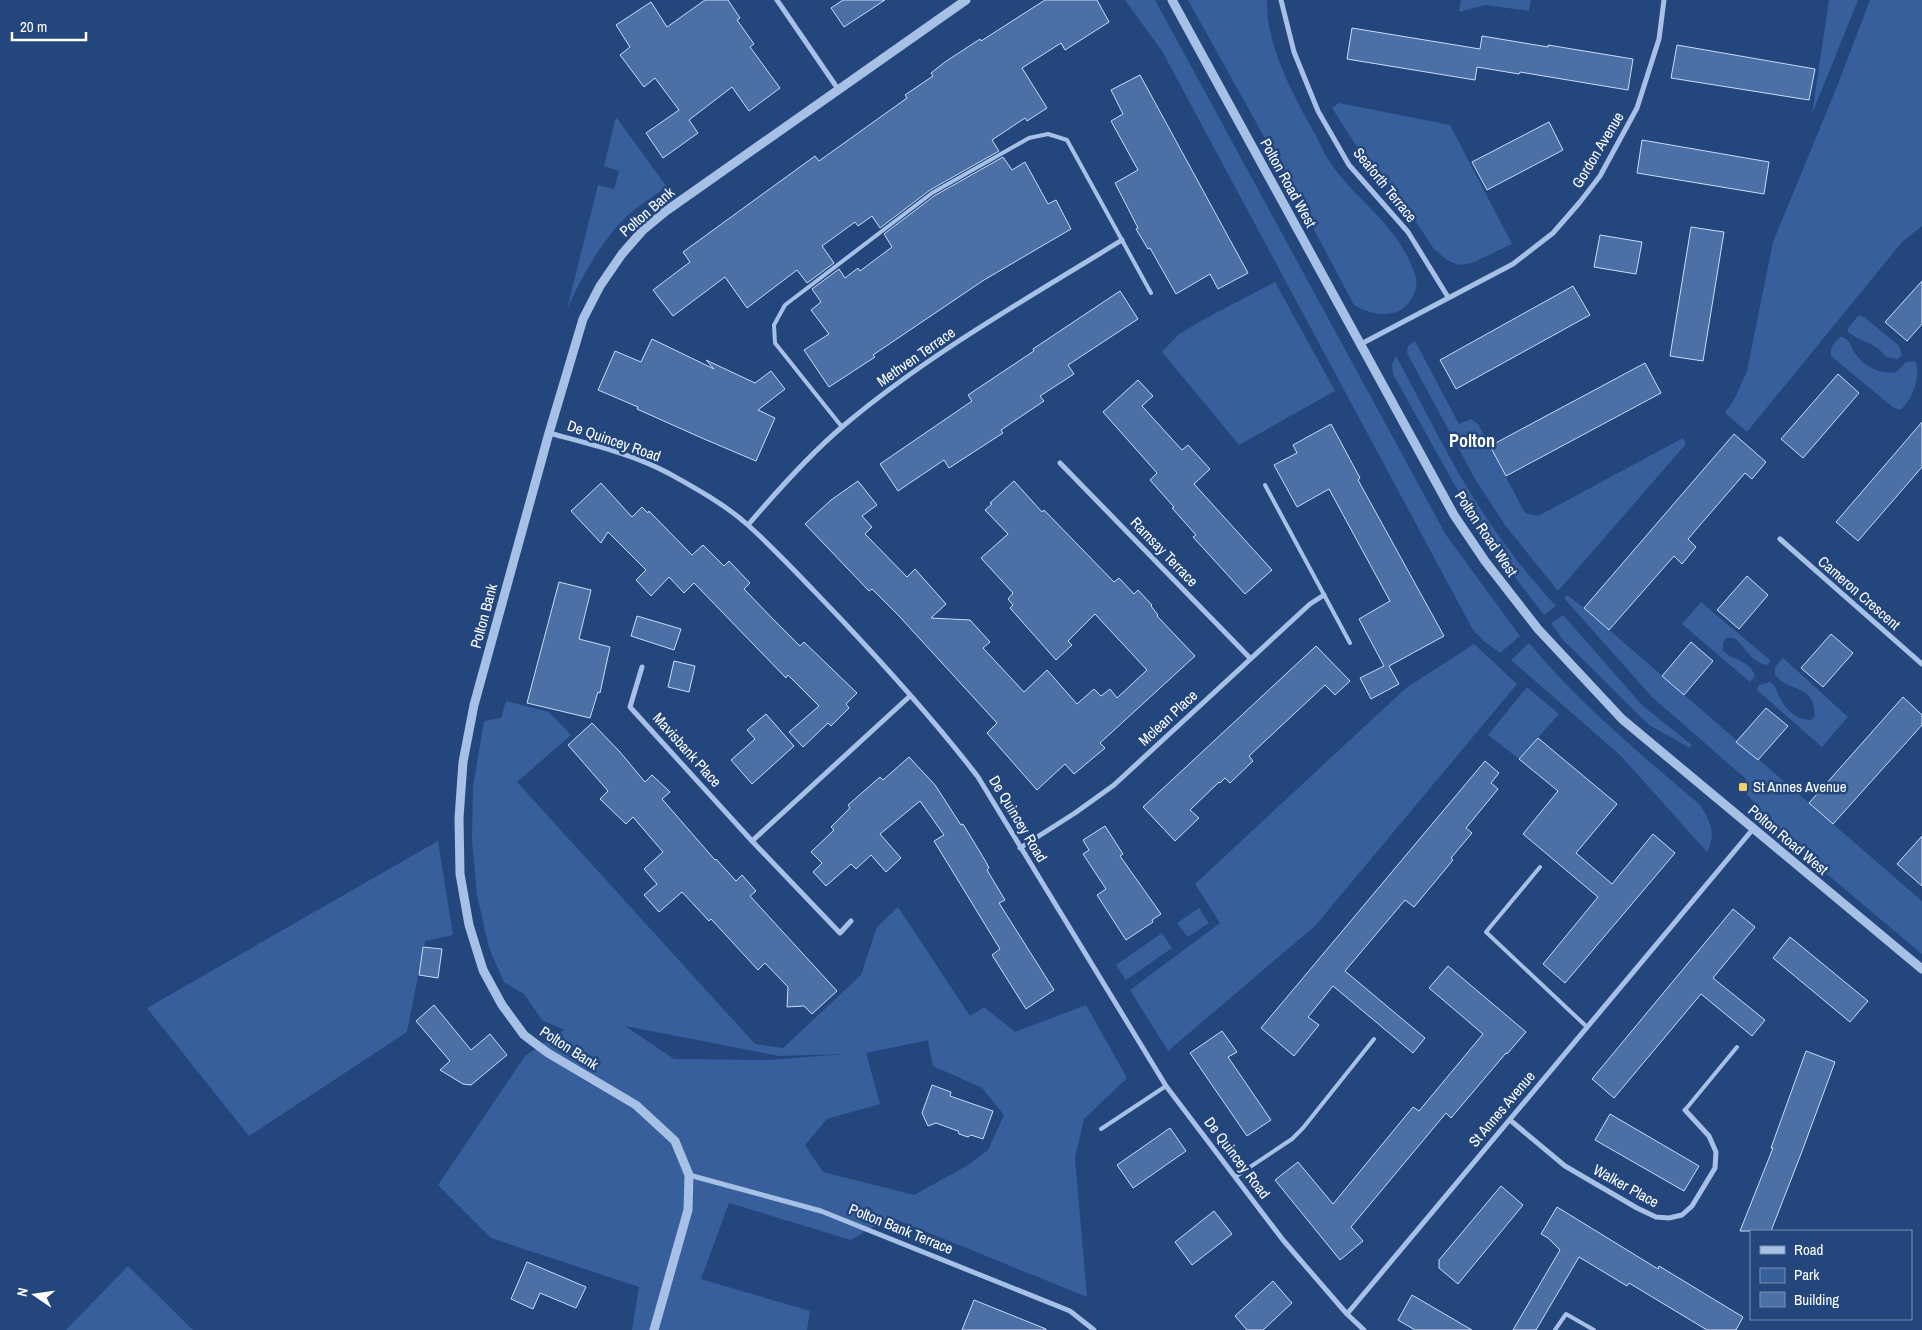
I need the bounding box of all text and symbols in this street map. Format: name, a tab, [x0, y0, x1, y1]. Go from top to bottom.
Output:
scale bar	[12, 10, 86, 42]
text: 20 m	[20, 16, 47, 37]
street label: Gordon Avenue	[1567, 108, 1629, 192]
street label: Polton Road West	[1255, 134, 1322, 232]
street label: Seaforth Terrace	[1349, 143, 1422, 227]
street label: Polton Bank	[615, 181, 679, 241]
street label: Methven Terrace	[872, 322, 959, 391]
street label: De Quincey Road	[565, 415, 664, 466]
district label: Polton	[1449, 428, 1495, 453]
street label: Polton Road West	[1450, 487, 1523, 581]
street label: Ramsay Terrace	[1126, 512, 1203, 591]
street label: Cameron Crescent	[1813, 551, 1906, 635]
street label: Polton Bank	[465, 580, 502, 651]
street label: Mclean Place	[1133, 685, 1202, 750]
street label: Mavisbank Place	[648, 708, 727, 792]
street label: De Quincey Road	[984, 771, 1053, 866]
place label: St Annes Avenue	[1753, 776, 1847, 797]
marker: St Annes Avenue	[1737, 781, 1749, 793]
street label: Polton Road West	[1744, 800, 1833, 880]
street label: Polton Bank	[536, 1021, 604, 1075]
street label: St Annes Avenue	[1464, 1066, 1540, 1151]
street label: De Quincey Road	[1200, 1112, 1275, 1203]
street label: Walker Place	[1590, 1159, 1663, 1212]
street label: Polton Bank Terrace	[846, 1198, 957, 1259]
legend	[1750, 1230, 1912, 1320]
text: Road	[1794, 1239, 1823, 1260]
text: Park	[1794, 1264, 1820, 1285]
north arrow	[10, 1270, 60, 1320]
text: N	[13, 1286, 32, 1298]
text: Building	[1794, 1289, 1839, 1310]

